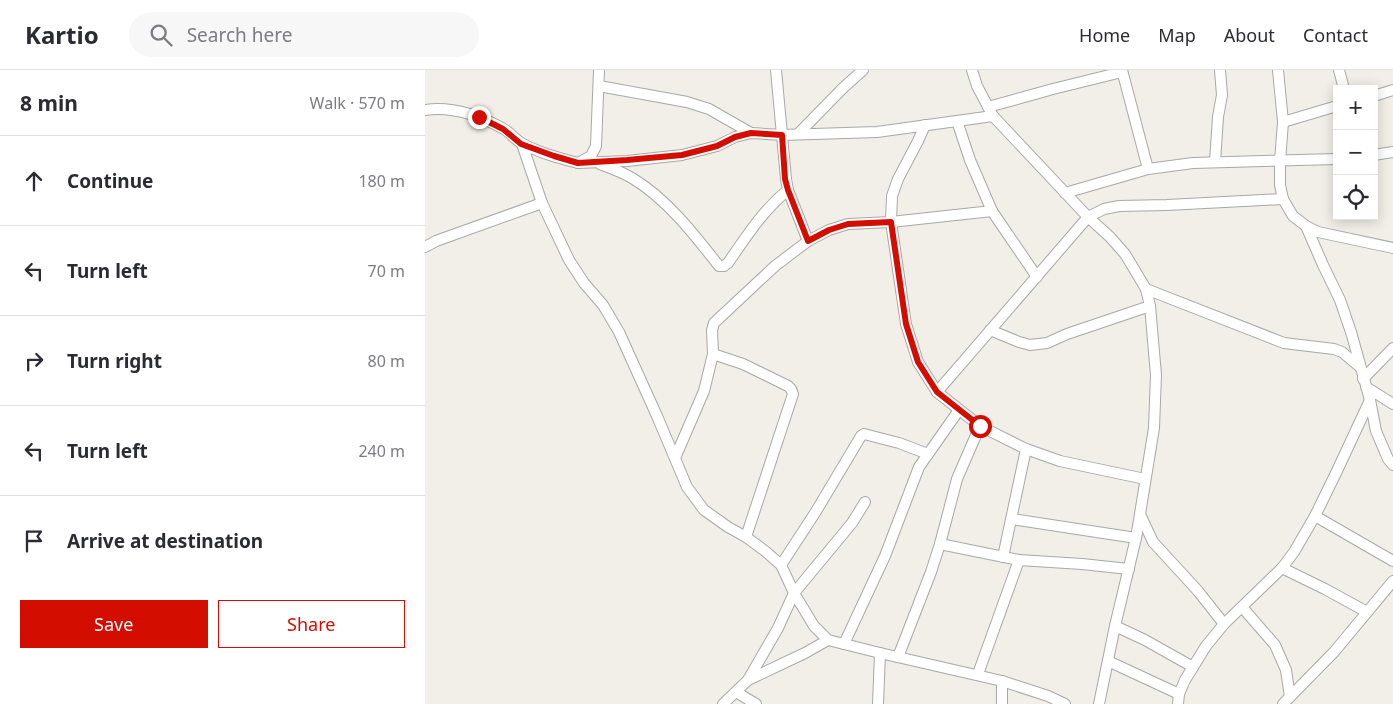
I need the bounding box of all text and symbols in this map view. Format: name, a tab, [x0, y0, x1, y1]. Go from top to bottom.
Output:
search box	[129, 12, 479, 57]
text: Kartio	[25, 18, 99, 51]
icon: search	[147, 21, 175, 49]
text: Search here	[187, 22, 292, 48]
text: Home	[1079, 23, 1130, 47]
text: Map	[1158, 23, 1196, 47]
text: About	[1224, 23, 1275, 47]
text: Contact	[1303, 23, 1368, 47]
map controls	[1333, 85, 1378, 220]
button: +	[1333, 85, 1378, 130]
text: 8 min	[20, 89, 78, 117]
text: Walk · 570 m	[310, 92, 405, 114]
route end	[468, 106, 491, 129]
button: −	[1333, 130, 1378, 175]
icon: ahead	[20, 167, 48, 195]
text: Continue	[67, 168, 153, 194]
text: 180 m	[358, 170, 405, 192]
button: locate	[1333, 175, 1378, 220]
icon: left	[20, 257, 48, 285]
text: Turn left	[67, 258, 148, 284]
text: 70 m	[368, 260, 405, 282]
icon: right	[20, 347, 48, 375]
text: Turn right	[67, 348, 162, 374]
text: 80 m	[368, 350, 405, 372]
route start	[969, 415, 992, 438]
icon: left	[20, 437, 48, 465]
text: Turn left	[67, 438, 148, 464]
text: 240 m	[358, 440, 405, 462]
icon: arrive	[20, 527, 48, 555]
text: Arrive at destination	[67, 528, 263, 554]
button: Save	[20, 600, 208, 648]
button: Share	[218, 600, 405, 648]

